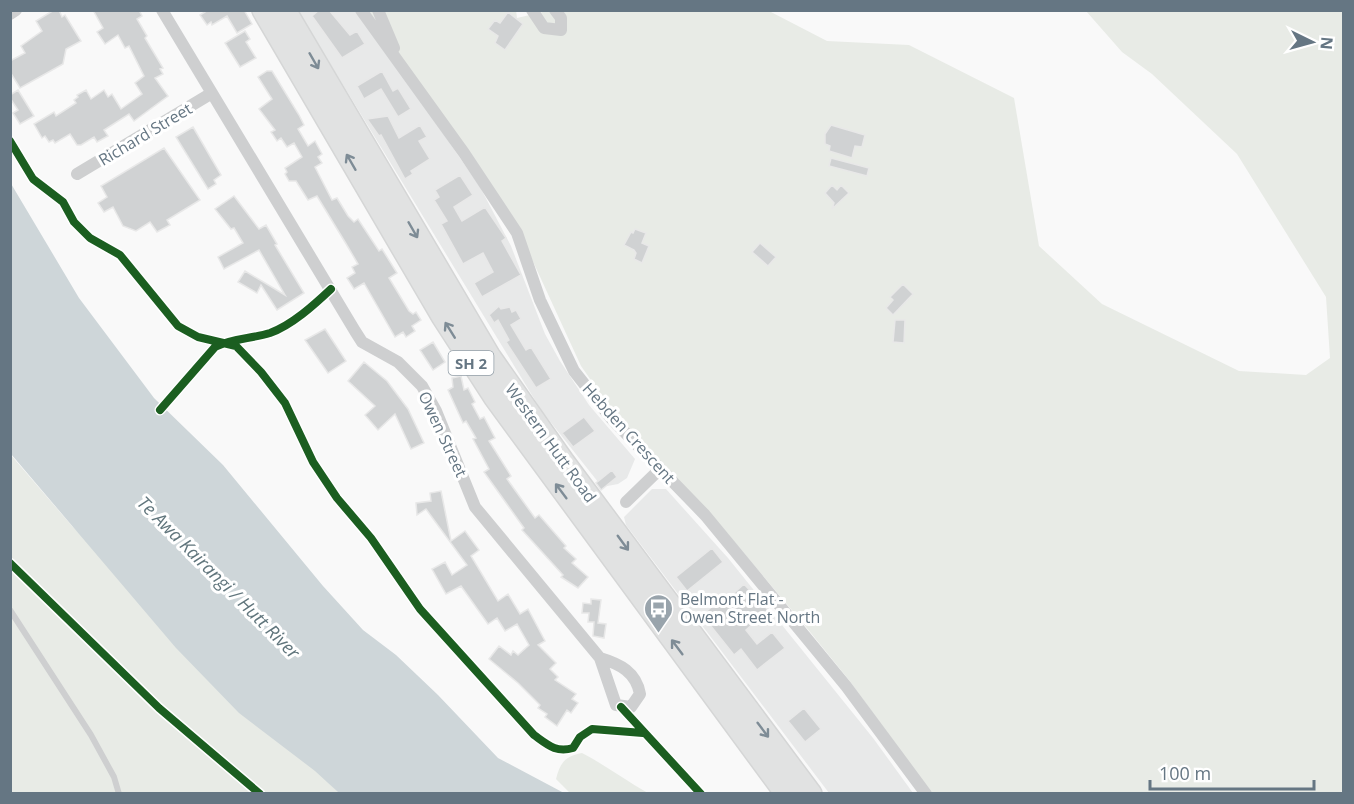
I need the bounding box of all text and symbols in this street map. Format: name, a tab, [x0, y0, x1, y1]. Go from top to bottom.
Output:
north arrow	[1282, 12, 1342, 72]
text: N	[1315, 36, 1338, 51]
one-way arrow	[309, 52, 321, 69]
street label: Richard Street	[94, 97, 196, 171]
one-way arrow	[345, 154, 357, 171]
one-way arrow	[407, 221, 419, 238]
one-way arrow	[444, 322, 456, 339]
road number: SH 2	[448, 351, 494, 375]
street label: Hebden Crescent	[578, 378, 680, 488]
street label: Western Hutt Road	[500, 379, 602, 507]
street label: Owen Street	[413, 387, 473, 481]
one-way arrow	[554, 483, 567, 499]
water label: Te Awa Kairangi / Hutt River	[132, 490, 306, 664]
one-way arrow	[617, 534, 630, 550]
place label: Belmont Flat - Owen Street North	[680, 588, 820, 628]
bus stop icon: Belmont Flat - Owen Street North	[643, 592, 675, 634]
one-way arrow	[671, 639, 684, 655]
one-way arrow	[757, 722, 770, 738]
scale bar	[1150, 753, 1314, 791]
text: 100 m	[1159, 761, 1211, 785]

